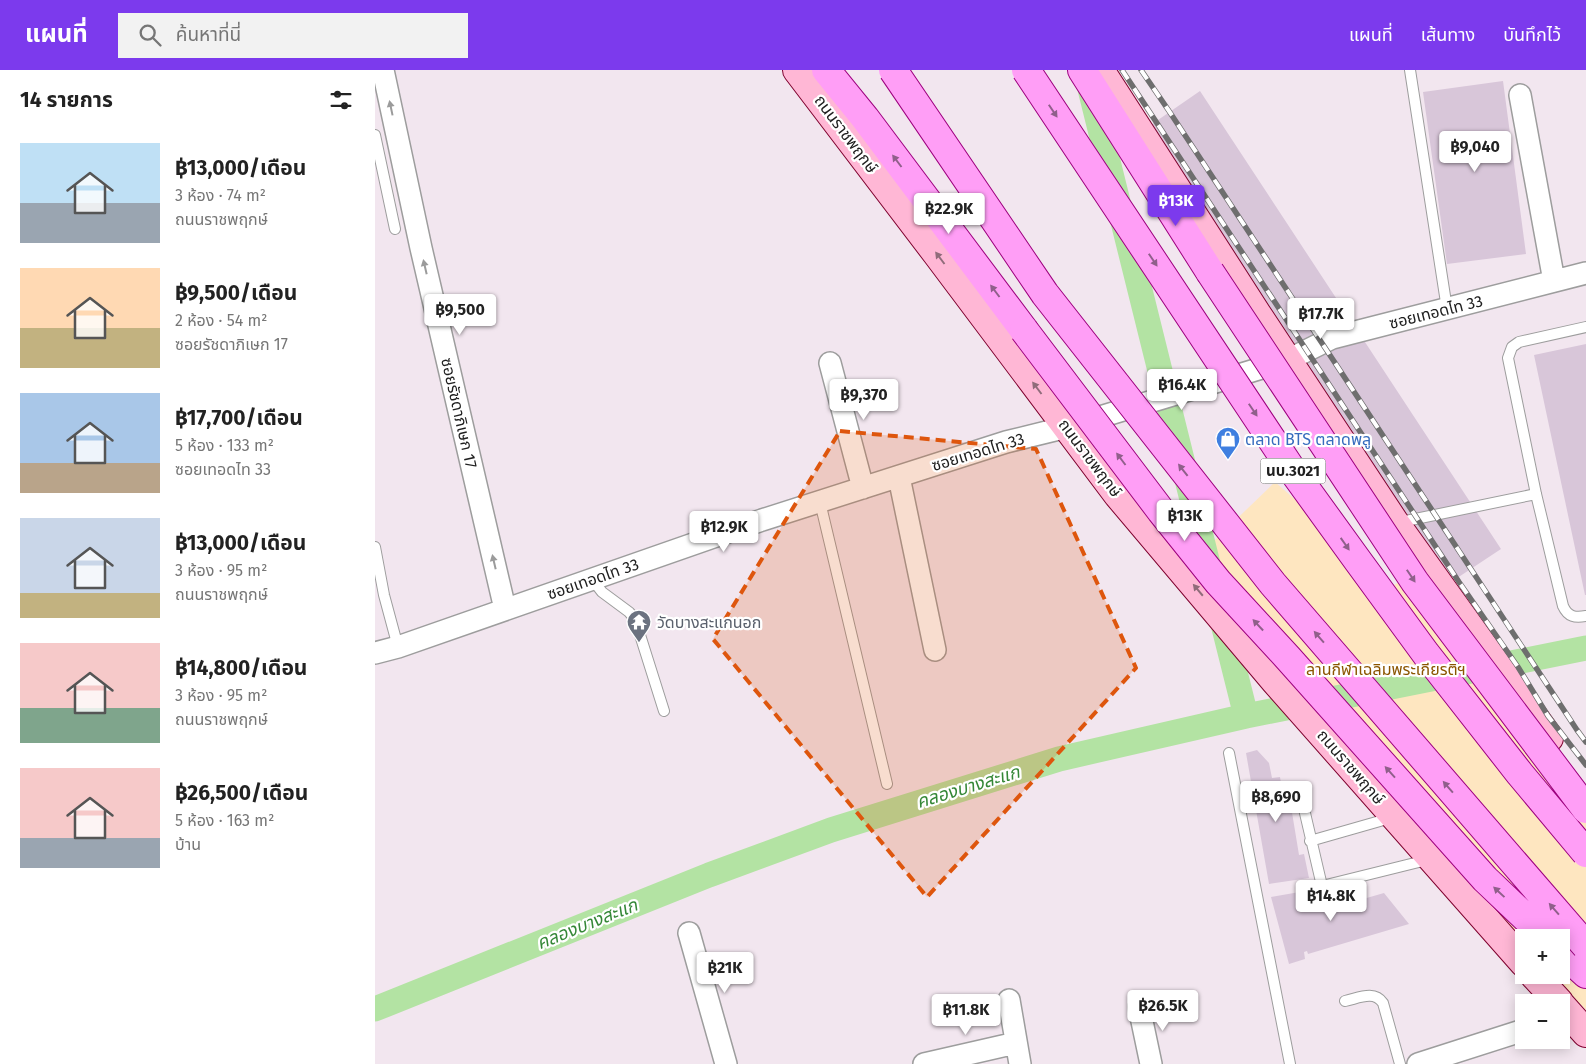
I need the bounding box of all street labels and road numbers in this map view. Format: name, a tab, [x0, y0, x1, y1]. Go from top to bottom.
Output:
street label: ถนนราชพฤกษ์	[810, 91, 882, 177]
street label: ซอยเทอดไท 33	[1387, 291, 1485, 333]
street label: ซอยรัชดาภิเษก 17	[437, 356, 481, 470]
street label: ถนนราชพฤกษ์	[1054, 415, 1126, 501]
street label: ซอยเทอดไท 33	[929, 429, 1027, 475]
road number: นบ.3021	[1261, 458, 1325, 484]
street label: ซอยเทอดไท 33	[545, 554, 641, 604]
street label: ถนนราชพฤกษ์	[1313, 726, 1389, 808]

